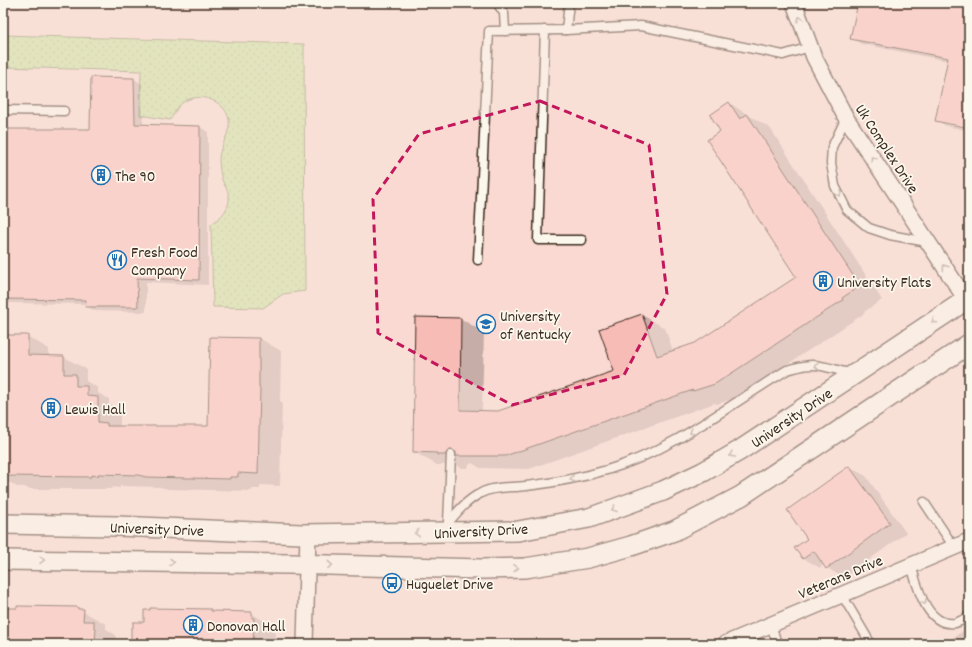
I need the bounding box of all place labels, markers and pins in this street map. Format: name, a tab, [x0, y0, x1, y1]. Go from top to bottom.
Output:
building icon: The 90	[90, 164, 112, 186]
place label: The 90	[115, 166, 155, 189]
place label: Fresh Food Company	[131, 242, 198, 283]
restaurant icon: Fresh Food Company	[106, 249, 128, 271]
building icon: University Flats	[812, 270, 834, 292]
place label: University Flats	[837, 272, 932, 295]
place label: University of Kentucky	[500, 306, 571, 347]
school or university icon: University of Kentucky	[475, 313, 497, 335]
building icon: Lewis Hall	[40, 397, 62, 419]
place label: Lewis Hall	[65, 399, 126, 422]
bus stop icon: Huguelet Drive	[381, 572, 403, 594]
place label: Huguelet Drive	[406, 574, 493, 597]
building icon: Donovan Hall	[182, 614, 204, 636]
place label: Donovan Hall	[207, 616, 286, 639]

